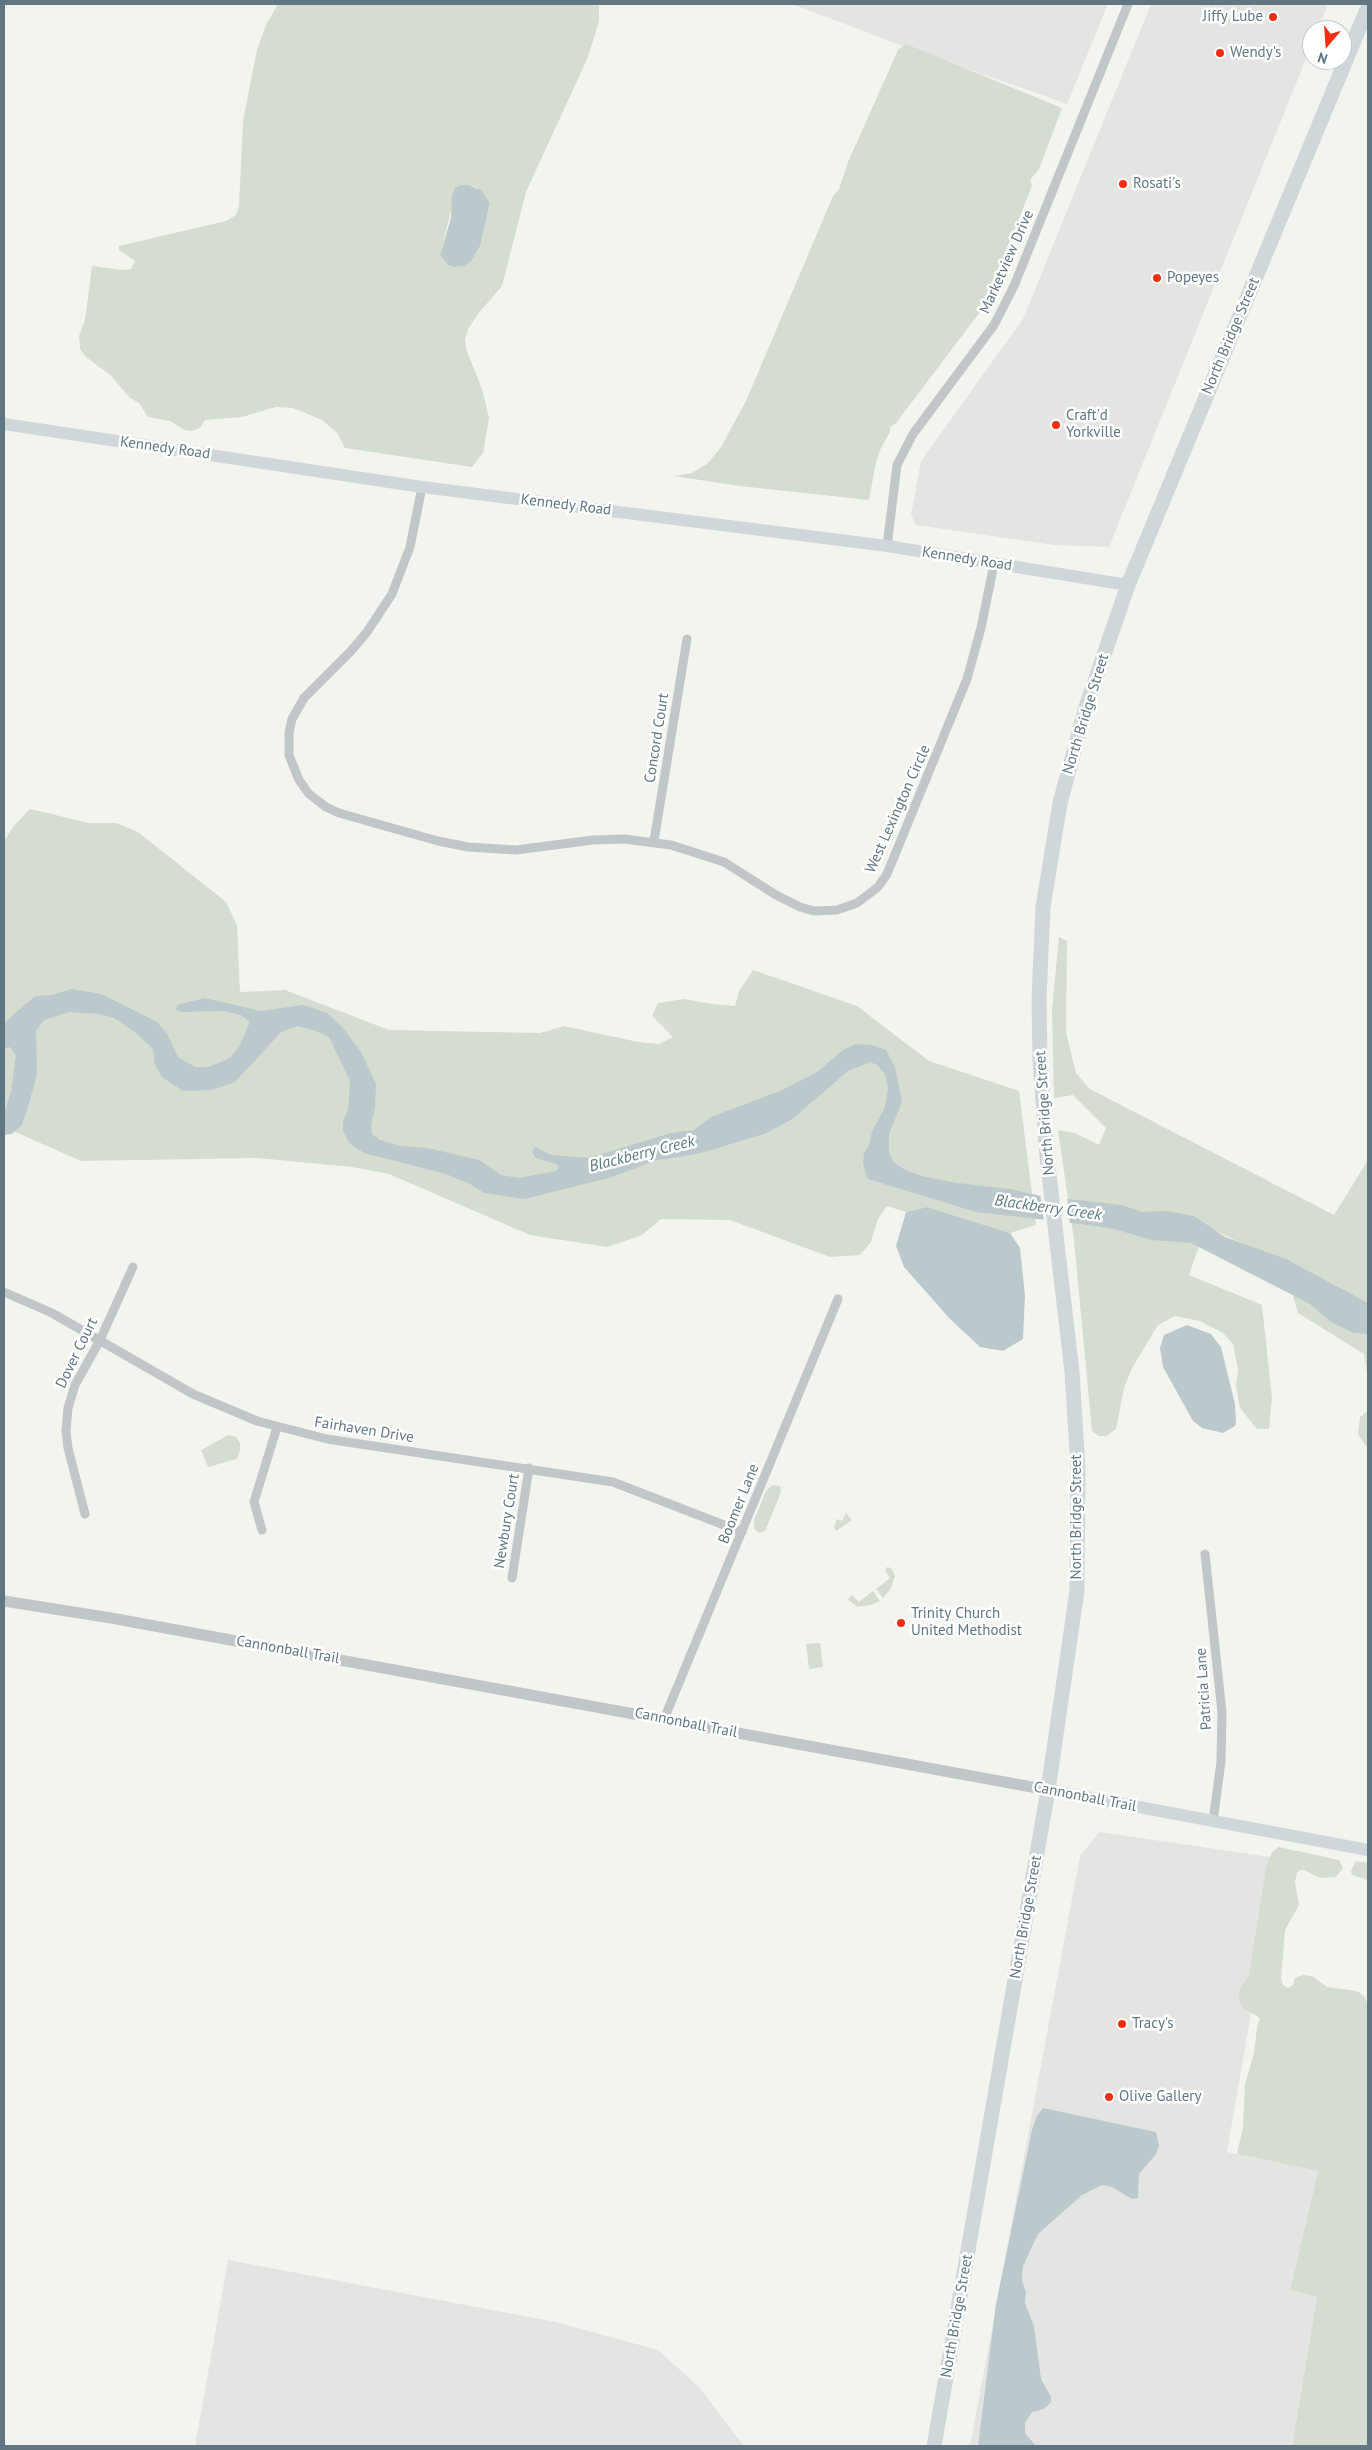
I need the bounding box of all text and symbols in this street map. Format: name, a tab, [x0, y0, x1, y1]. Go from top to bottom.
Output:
place label: Jiffy Lube	[1203, 8, 1263, 26]
marker: Jiffy Lube	[1267, 11, 1279, 23]
north arrow	[1302, 20, 1352, 70]
place label: Wendy's	[1230, 44, 1281, 62]
marker: Wendy's	[1214, 47, 1226, 59]
text: N	[1316, 48, 1330, 68]
place label: Rosati's	[1133, 175, 1181, 193]
marker: Rosati's	[1117, 178, 1129, 190]
street label: Marketview Drive	[976, 207, 1038, 317]
place label: Popeyes	[1167, 269, 1219, 287]
marker: Popeyes	[1151, 272, 1163, 284]
street label: North Bridge Street	[1198, 275, 1264, 397]
place label: Craft'd Yorkville	[1066, 407, 1121, 442]
marker: Craft'd Yorkville	[1050, 419, 1062, 431]
street label: Kennedy Road	[119, 433, 211, 463]
street label: Kennedy Road	[520, 491, 612, 519]
street label: Kennedy Road	[921, 543, 1013, 575]
street label: North Bridge Street	[1059, 652, 1113, 776]
street label: Concord Court	[641, 692, 673, 784]
street label: West Lexington Circle	[862, 742, 934, 876]
street label: North Bridge Street	[1032, 1050, 1058, 1176]
water label: Blackberry Creek	[587, 1132, 697, 1176]
water label: Blackberry Creek	[993, 1191, 1103, 1225]
street label: Dover Court	[52, 1315, 102, 1391]
street label: Fairhaven Drive	[313, 1413, 415, 1447]
street label: North Bridge Street	[1068, 1455, 1086, 1579]
street label: Boomer Lane	[715, 1461, 763, 1547]
street label: Newbury Court	[491, 1472, 523, 1570]
place label: Trinity Church United Methodist	[911, 1605, 1022, 1640]
marker: Trinity Church United Methodist	[895, 1617, 907, 1629]
street label: Cannonball Trail	[235, 1632, 341, 1668]
street label: Patricia Lane	[1192, 1647, 1216, 1731]
street label: Cannonball Trail	[633, 1704, 739, 1742]
street label: Cannonball Trail	[1032, 1778, 1138, 1816]
street label: North Bridge Street	[1006, 1854, 1046, 1980]
place label: Tracy's	[1132, 2015, 1174, 2033]
marker: Tracy's	[1116, 2018, 1128, 2030]
place label: Olive Gallery	[1119, 2088, 1201, 2106]
marker: Olive Gallery	[1103, 2091, 1115, 2103]
street label: North Bridge Street	[937, 2253, 977, 2379]

